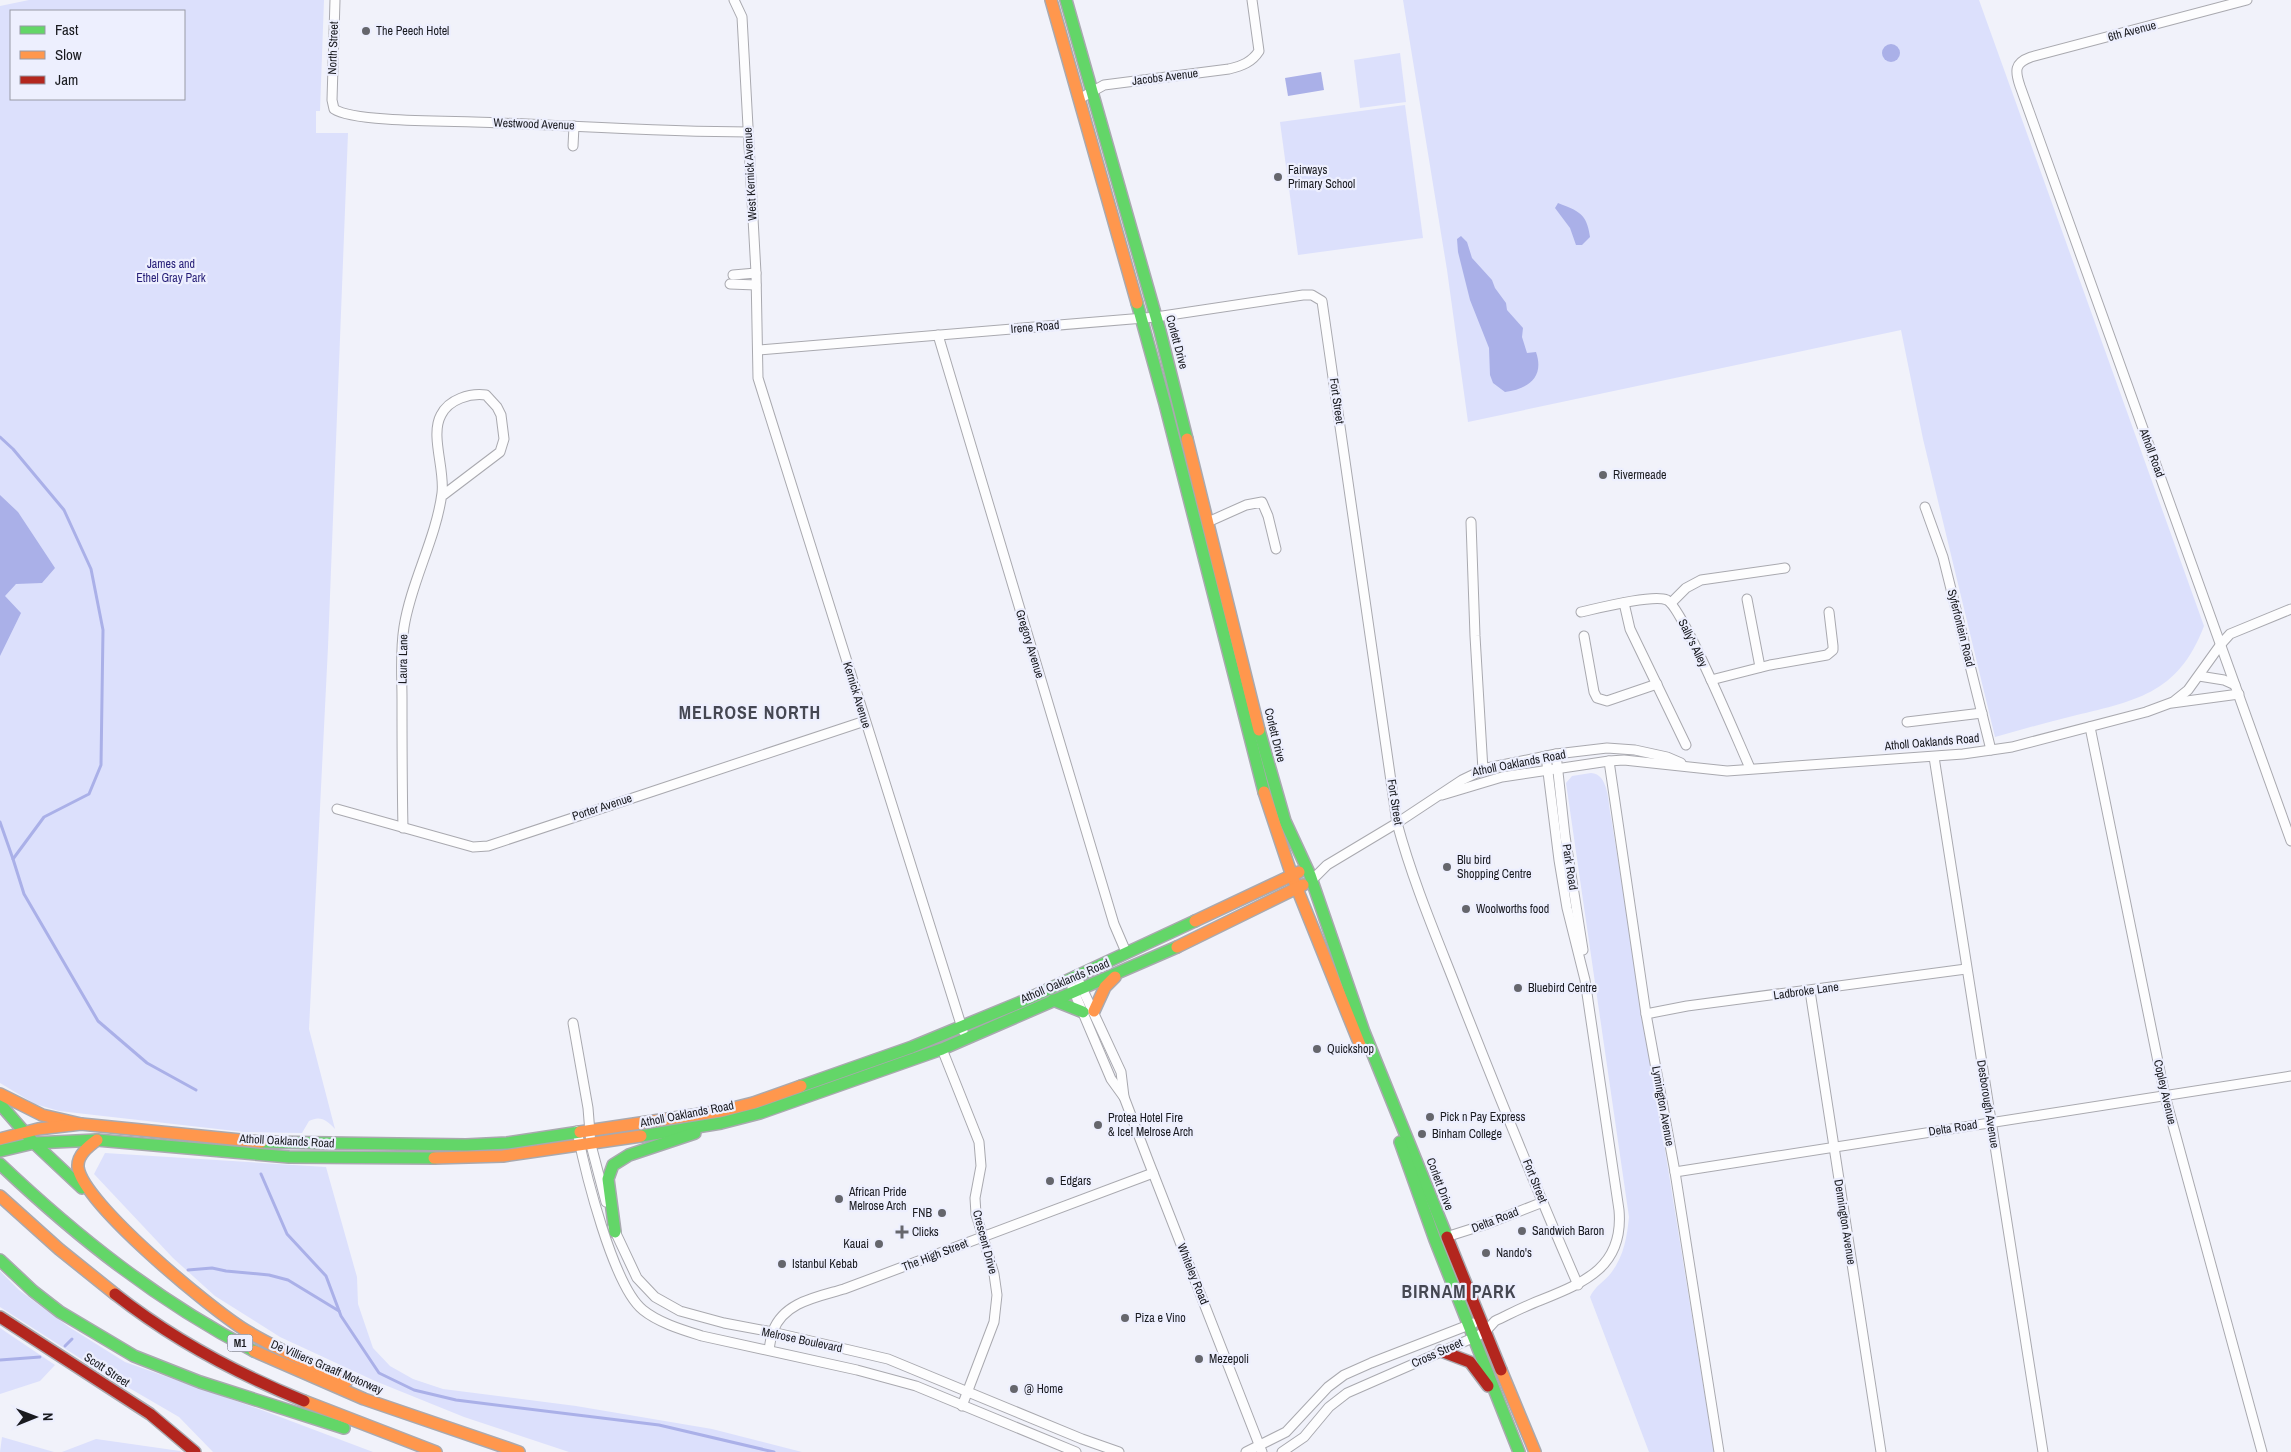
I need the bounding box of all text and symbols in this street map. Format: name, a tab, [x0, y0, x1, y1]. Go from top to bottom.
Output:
legend	[10, 10, 185, 100]
street label: 6th Avenue	[2106, 17, 2158, 45]
text: Fast	[55, 19, 79, 40]
street label: North Street	[324, 21, 342, 75]
place label: The Peech Hotel	[376, 23, 449, 39]
marker: The Peech Hotel	[360, 25, 372, 37]
text: Slow	[55, 44, 82, 65]
street label: Jacobs Avenue	[1131, 65, 1199, 89]
text: Jam	[55, 69, 78, 90]
street label: Westwood Avenue	[493, 115, 575, 133]
street label: West Kernick Avenue	[740, 127, 760, 221]
place label: Fairways Primary School	[1288, 162, 1355, 192]
marker: Fairways Primary School	[1272, 171, 1284, 183]
park label: James and Ethel Gray Park	[136, 256, 206, 286]
street label: Corlett Drive	[1162, 313, 1192, 371]
street label: Irene Road	[1010, 317, 1060, 337]
street label: Fort Street	[1326, 377, 1348, 425]
street label: Atholl Road	[2135, 425, 2168, 480]
place label: Rivermeade	[1613, 467, 1667, 483]
marker: Rivermeade	[1597, 469, 1609, 481]
street label: Syferfontein Road	[1944, 588, 1978, 668]
street label: Gregory Avenue	[1012, 608, 1048, 680]
street label: Sally's Alley	[1674, 616, 1712, 670]
street label: Laura Lane	[395, 634, 411, 684]
street label: Kernick Avenue	[839, 660, 875, 730]
district label: MELROSE NORTH	[679, 700, 821, 725]
street label: Corlett Drive	[1261, 706, 1289, 764]
street label: Atholl Oaklands Road	[1883, 730, 1980, 754]
street label: Atholl Oaklands Road	[1470, 746, 1567, 780]
street label: Fort Street	[1383, 778, 1407, 826]
street label: Porter Avenue	[570, 790, 634, 824]
street label: Park Road	[1558, 843, 1582, 891]
place label: Blu bird Shopping Centre	[1457, 852, 1531, 882]
marker: Blu bird Shopping Centre	[1441, 861, 1453, 873]
place label: Woolworths food	[1476, 901, 1549, 917]
marker: Woolworths food	[1460, 903, 1472, 915]
street label: Atholl Oaklands Road	[1017, 955, 1112, 1007]
street label: Ladbroke Lane	[1772, 979, 1840, 1003]
place label: Bluebird Centre	[1528, 980, 1597, 996]
marker: Bluebird Centre	[1512, 982, 1524, 994]
place label: Quickshop	[1327, 1041, 1374, 1057]
marker: Quickshop	[1311, 1043, 1323, 1055]
street label: Copley Avenue	[2150, 1058, 2180, 1126]
street label: Desborough Avenue	[1973, 1059, 2003, 1149]
street label: Lymington Avenue	[1648, 1065, 1678, 1147]
street label: Atholl Oaklands Road	[638, 1097, 735, 1131]
place label: Pick n Pay Express	[1440, 1109, 1525, 1125]
place label: Protea Hotel Fire & Ice! Melrose Arch	[1108, 1110, 1193, 1140]
marker: Pick n Pay Express	[1424, 1111, 1436, 1123]
street label: Delta Road	[1927, 1116, 1979, 1140]
marker: Protea Hotel Fire & Ice! Melrose Arch	[1092, 1119, 1104, 1131]
place label: Binham College	[1432, 1126, 1502, 1142]
marker: Binham College	[1416, 1128, 1428, 1140]
street label: Atholl Oaklands Road	[238, 1130, 335, 1151]
street label: Corlett Drive	[1423, 1155, 1457, 1213]
street label: Fort Street	[1519, 1157, 1551, 1206]
place label: Edgars	[1060, 1173, 1091, 1189]
marker: Edgars	[1044, 1175, 1056, 1187]
street label: Dennington Avenue	[1830, 1178, 1860, 1266]
place label: African Pride Melrose Arch	[848, 1184, 906, 1214]
marker: African Pride Melrose Arch	[833, 1193, 845, 1205]
street label: Delta Road	[1469, 1204, 1521, 1236]
place label: FNB	[912, 1205, 932, 1221]
marker: FNB	[936, 1207, 948, 1219]
street label: Crescent Drive	[969, 1208, 1001, 1276]
place label: Sandwich Baron	[1532, 1223, 1604, 1239]
place label: Clicks	[912, 1224, 939, 1240]
marker: Sandwich Baron	[1516, 1225, 1528, 1237]
marker: Clicks	[896, 1226, 908, 1238]
street label: The High Street	[900, 1235, 971, 1275]
place label: Kauai	[843, 1236, 869, 1252]
marker: Kauai	[873, 1238, 885, 1250]
street label: Whiteley Road	[1173, 1241, 1213, 1307]
place label: Nando's	[1496, 1245, 1532, 1261]
marker: Nando's	[1480, 1247, 1492, 1259]
place label: Istanbul Kebab	[792, 1256, 858, 1272]
marker: Istanbul Kebab	[776, 1258, 788, 1270]
district label: BIRNAM PARK	[1402, 1279, 1516, 1304]
place label: Piza e Vino	[1135, 1310, 1186, 1326]
marker: Piza e Vino	[1119, 1312, 1131, 1324]
street label: Melrose Boulevard	[760, 1324, 844, 1356]
street label: Cross Street	[1409, 1334, 1465, 1371]
road number: M1	[228, 1335, 252, 1352]
street label: De Villiers Graaff Motorway	[268, 1336, 386, 1398]
street label: Scott Street	[81, 1349, 133, 1391]
place label: Mezepoli	[1209, 1351, 1249, 1367]
marker: Mezepoli	[1193, 1353, 1205, 1365]
place label: @ Home	[1024, 1381, 1063, 1397]
marker: @ Home	[1008, 1383, 1020, 1395]
north arrow	[10, 1392, 60, 1442]
text: N	[39, 1412, 57, 1421]

